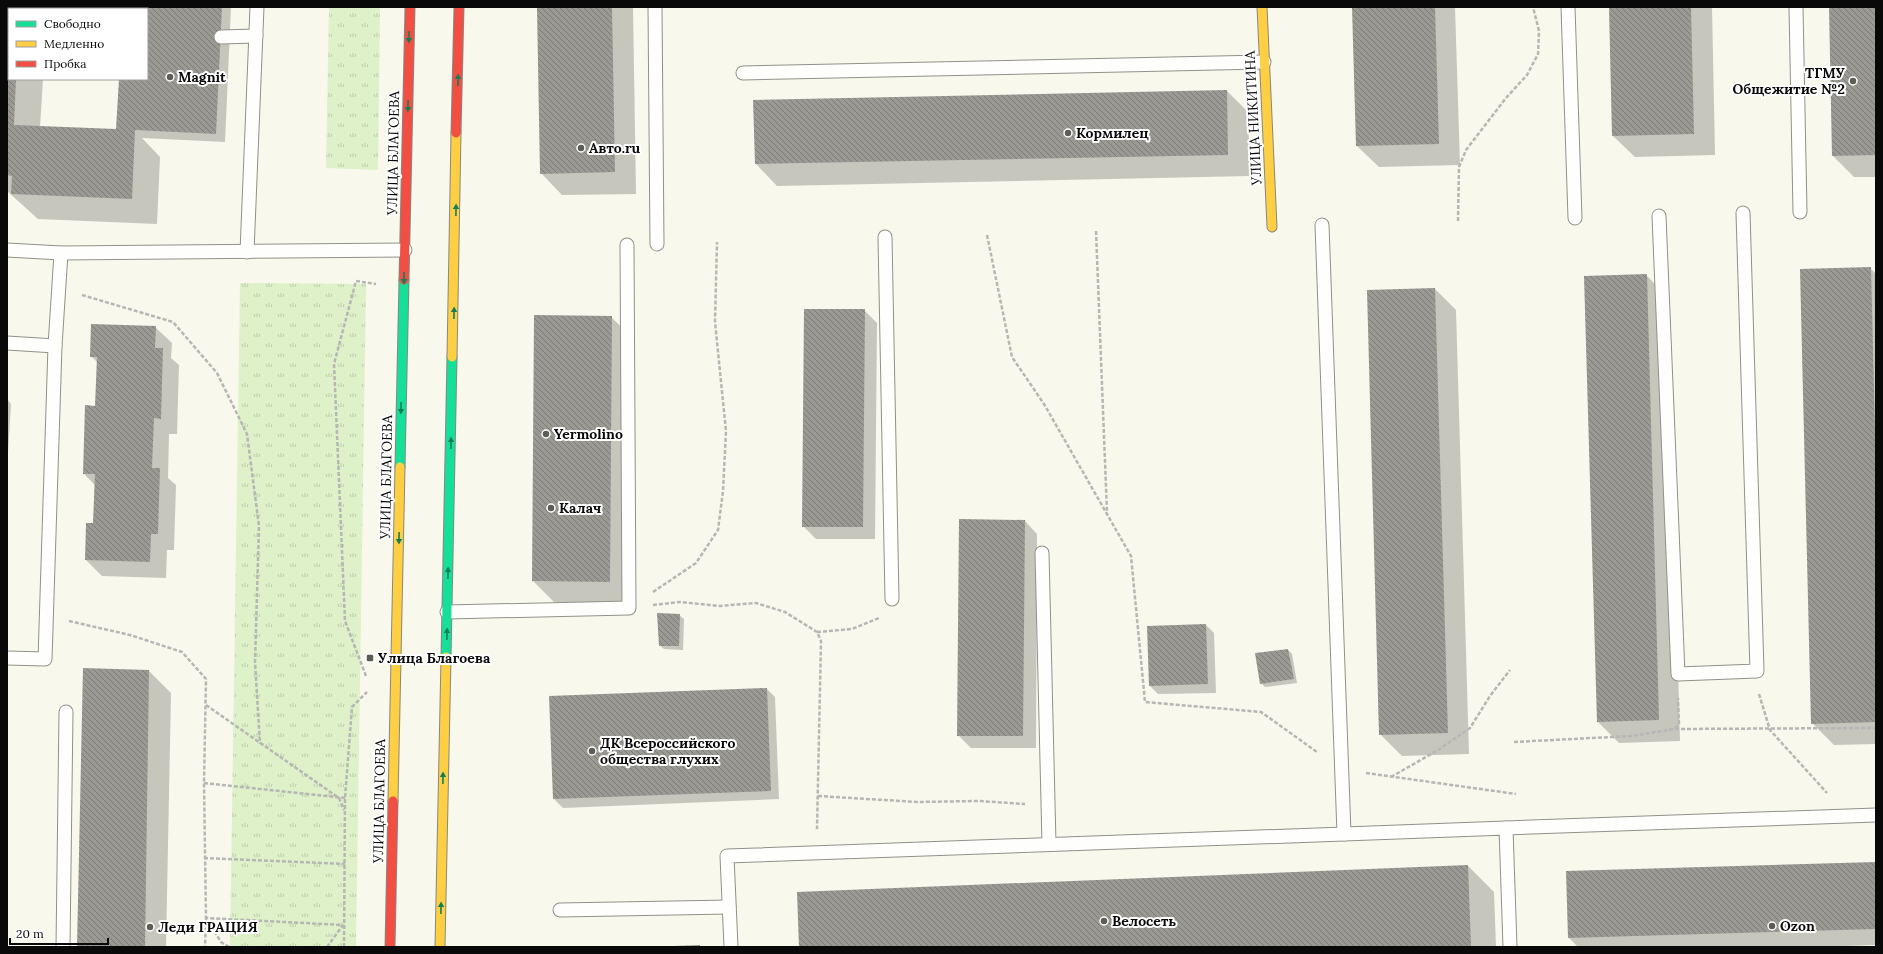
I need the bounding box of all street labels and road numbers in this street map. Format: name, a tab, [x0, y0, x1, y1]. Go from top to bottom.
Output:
street label: УЛИЦА НИКИТИНА	[1240, 50, 1266, 187]
street label: УЛИЦА БЛАГОЕВА	[383, 90, 403, 216]
street label: УЛИЦА БЛАГОЕВА	[376, 414, 396, 540]
street label: УЛИЦА БЛАГОЕВА	[369, 738, 389, 864]

